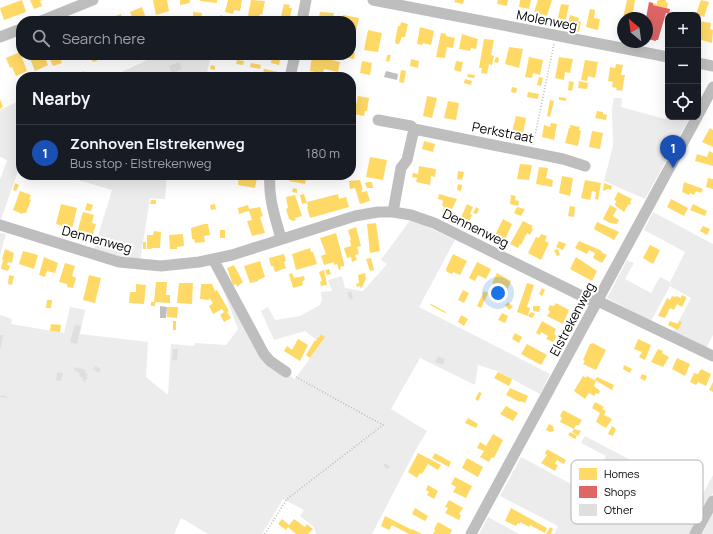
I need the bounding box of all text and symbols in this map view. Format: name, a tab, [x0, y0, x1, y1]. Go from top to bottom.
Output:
street label: Molenweg	[515, 5, 579, 35]
north arrow	[617, 12, 653, 48]
map controls	[665, 12, 701, 120]
button: +	[665, 12, 701, 48]
search box	[16, 16, 356, 60]
icon: search	[30, 27, 52, 49]
text: Search here	[62, 28, 145, 49]
button: −	[665, 48, 701, 84]
button: locate	[665, 84, 701, 120]
text: Nearby	[32, 87, 90, 110]
street label: Perkstraat	[471, 117, 535, 147]
text: Zonhoven Elstrekenweg	[70, 133, 245, 154]
pin: 1	[660, 135, 686, 168]
text: 1	[42, 144, 48, 162]
text: 180 m	[306, 144, 340, 162]
text: Bus stop · Elstrekenweg	[70, 154, 212, 172]
street label: Dennenweg	[440, 204, 512, 252]
street label: Dennenweg	[60, 221, 134, 257]
street label: Elstrekenweg	[545, 279, 599, 359]
your location	[488, 283, 508, 303]
legend	[571, 460, 703, 524]
text: Homes	[604, 466, 640, 481]
text: Shops	[604, 484, 636, 499]
text: Other	[604, 502, 633, 517]

